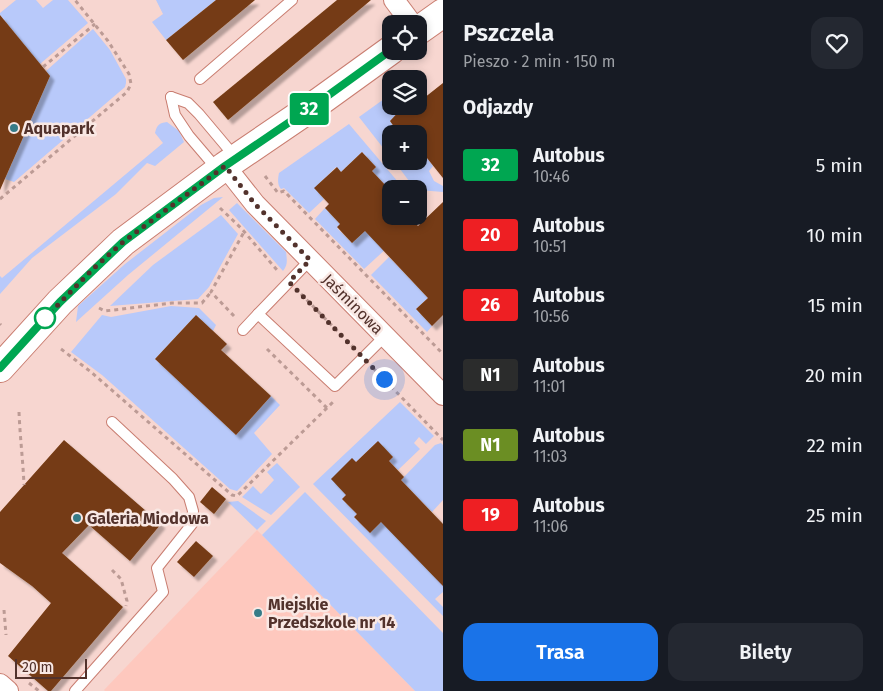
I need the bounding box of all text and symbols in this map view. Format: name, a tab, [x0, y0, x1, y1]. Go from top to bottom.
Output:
map controls	[382, 15, 427, 225]
button: locate	[382, 15, 427, 60]
button: heart	[811, 17, 863, 69]
text: Pszczela	[463, 19, 554, 47]
text: Pieszo · 2 min · 150 m	[463, 52, 615, 71]
button: layers	[382, 70, 427, 115]
line badge: 32	[286, 93, 332, 125]
text: Odjazdy	[463, 96, 533, 119]
text: 32	[300, 98, 318, 120]
place label: Aquapark	[23, 119, 95, 138]
marker: Aquapark	[8, 122, 20, 134]
button: +	[382, 125, 427, 170]
text: Autobus	[533, 144, 605, 167]
text: 32	[481, 154, 500, 176]
text: 5 min	[816, 154, 863, 177]
text: 10:46	[533, 167, 570, 186]
button: −	[382, 180, 427, 225]
text: Autobus	[533, 214, 605, 237]
text: 20	[481, 224, 500, 246]
text: 10 min	[806, 224, 863, 247]
text: 10:51	[533, 237, 567, 256]
street label: Jaśminowa	[319, 270, 387, 338]
text: Autobus	[533, 284, 605, 307]
text: 26	[481, 294, 500, 316]
text: 15 min	[807, 294, 863, 317]
unlabelled marker	[34, 307, 56, 329]
text: 10:56	[533, 307, 569, 326]
text: Autobus	[533, 354, 605, 377]
text: N1	[480, 364, 501, 386]
text: 20 min	[805, 364, 863, 387]
your location	[372, 367, 397, 392]
text: 11:01	[533, 377, 566, 396]
text: Autobus	[533, 424, 605, 447]
text: N1	[480, 434, 501, 456]
text: 22 min	[806, 434, 863, 457]
text: 11:03	[533, 447, 567, 466]
text: Autobus	[533, 494, 605, 517]
text: 19	[481, 504, 500, 526]
text: 25 min	[806, 504, 863, 527]
place label: Galeria Miodowa	[87, 509, 209, 528]
marker: Galeria Miodowa	[71, 512, 83, 524]
text: 11:06	[533, 517, 568, 536]
place label: Miejskie Przedszkole nr 14	[268, 595, 395, 632]
marker: Miejskie Przedszkole nr 14	[252, 607, 264, 619]
button: Trasa	[463, 623, 658, 681]
button: Bilety	[668, 623, 863, 681]
scale bar	[15, 656, 88, 679]
text: 20 m	[22, 659, 52, 676]

